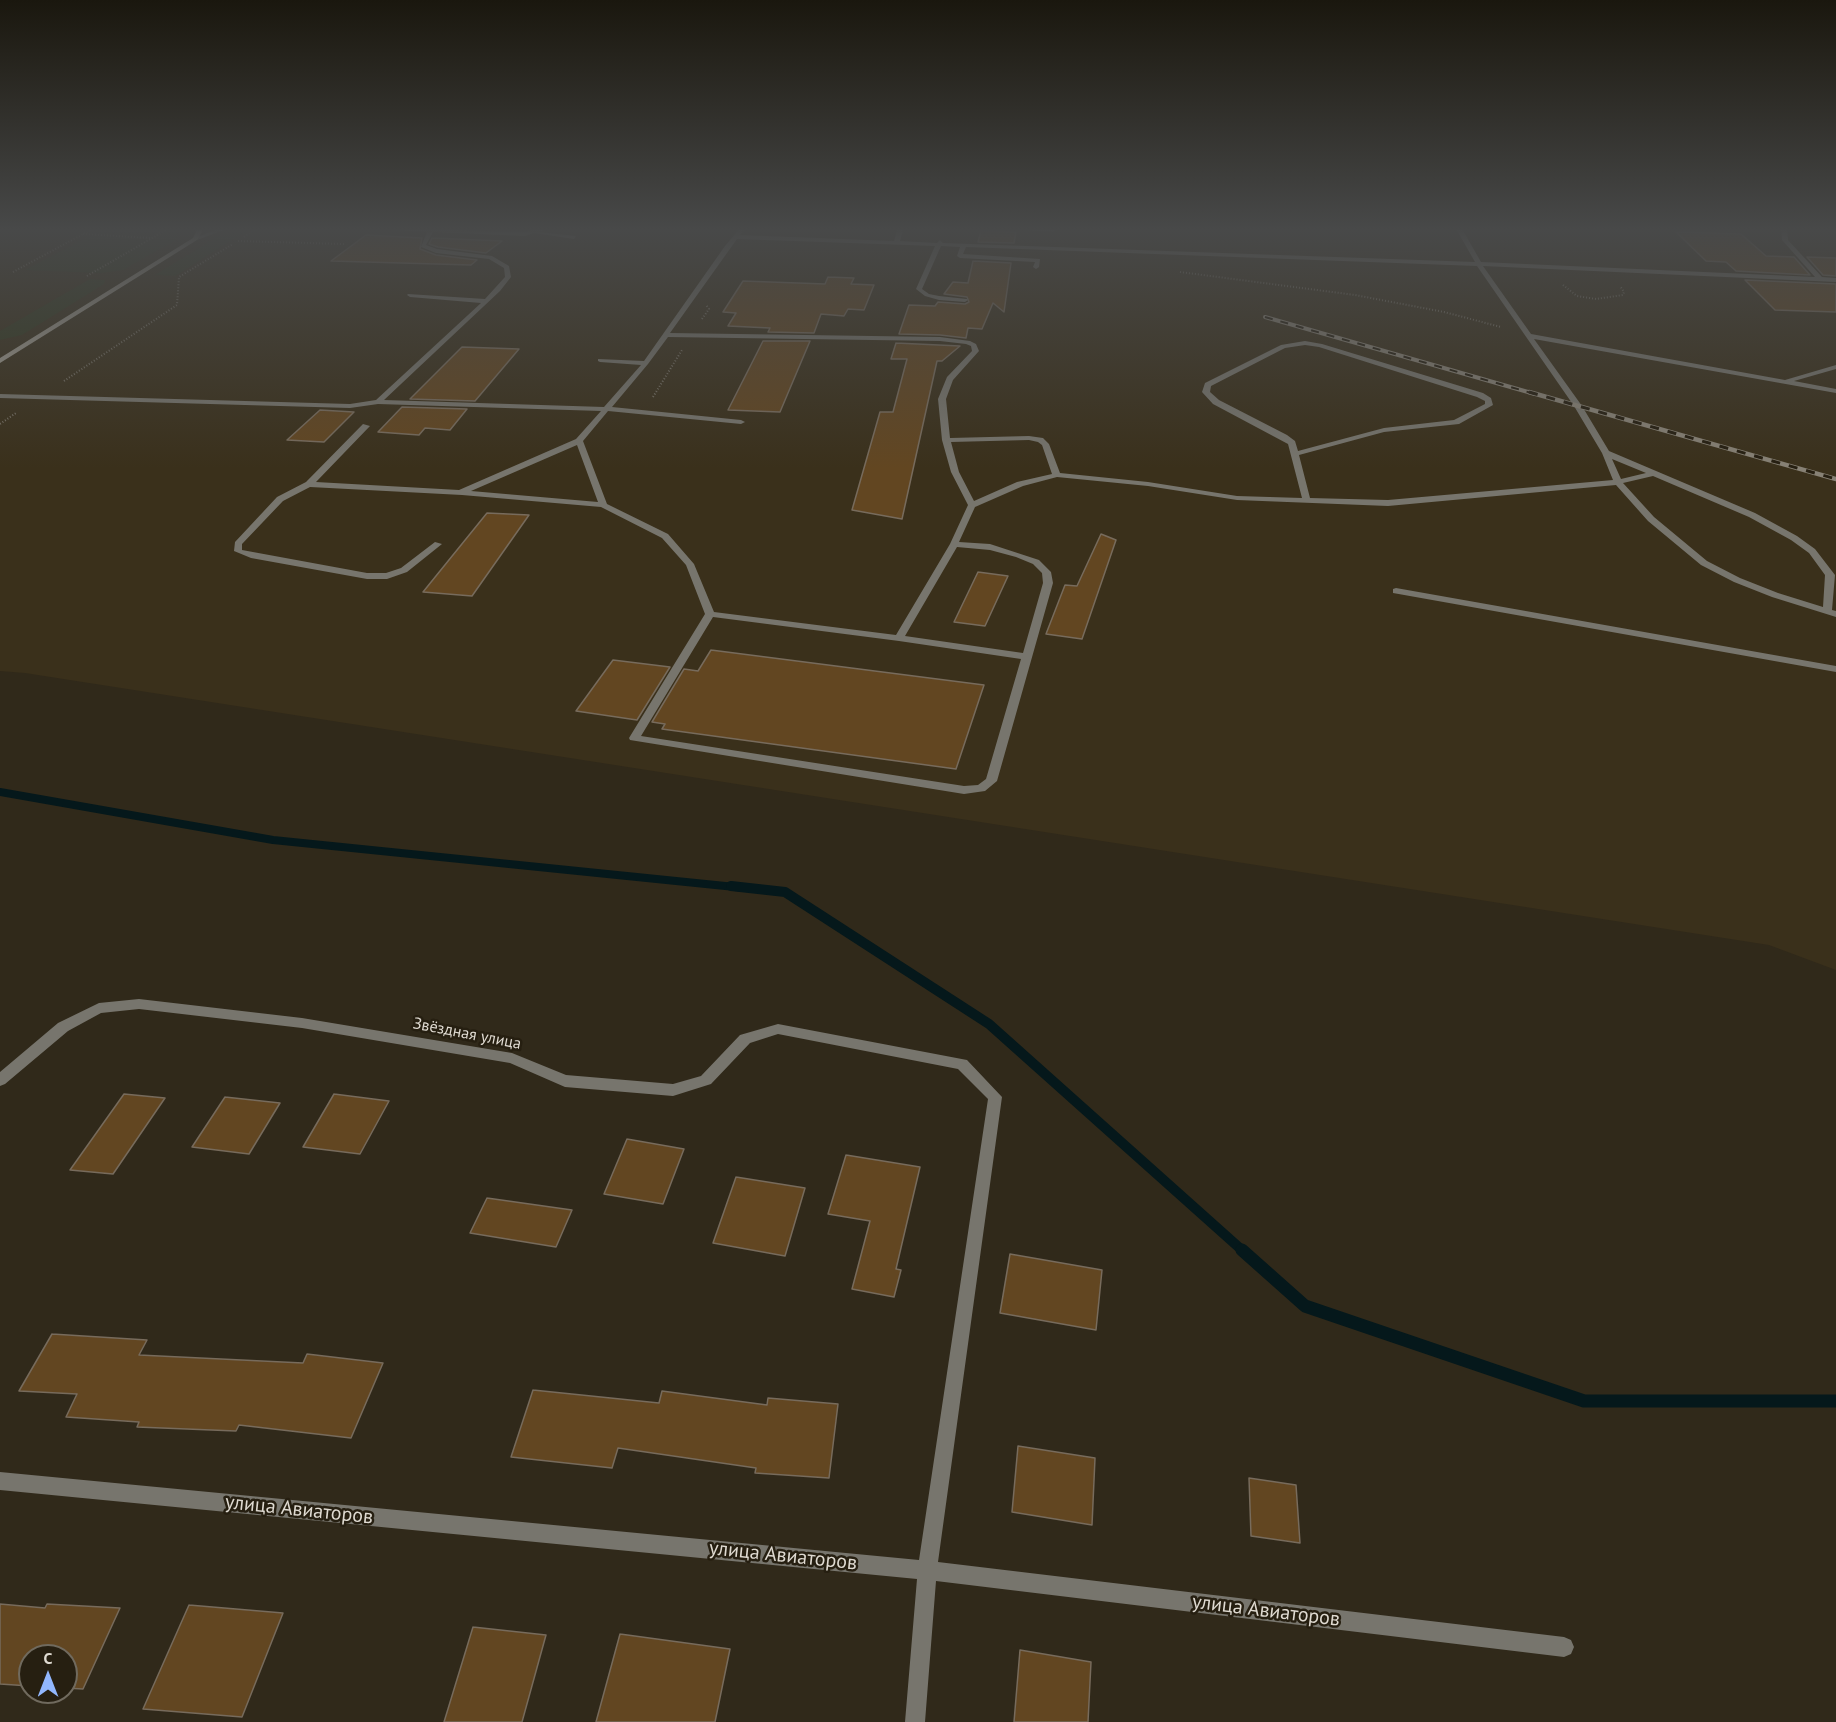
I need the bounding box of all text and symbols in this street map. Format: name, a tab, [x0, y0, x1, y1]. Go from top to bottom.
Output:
street label: Звёздная улица	[411, 1014, 523, 1054]
street label: улица Авиаторов	[224, 1490, 374, 1530]
street label: улица Авиаторов	[708, 1536, 858, 1576]
street label: улица Авиаторов	[1191, 1590, 1341, 1632]
north arrow	[18, 1644, 78, 1704]
text: С	[44, 1648, 52, 1668]

